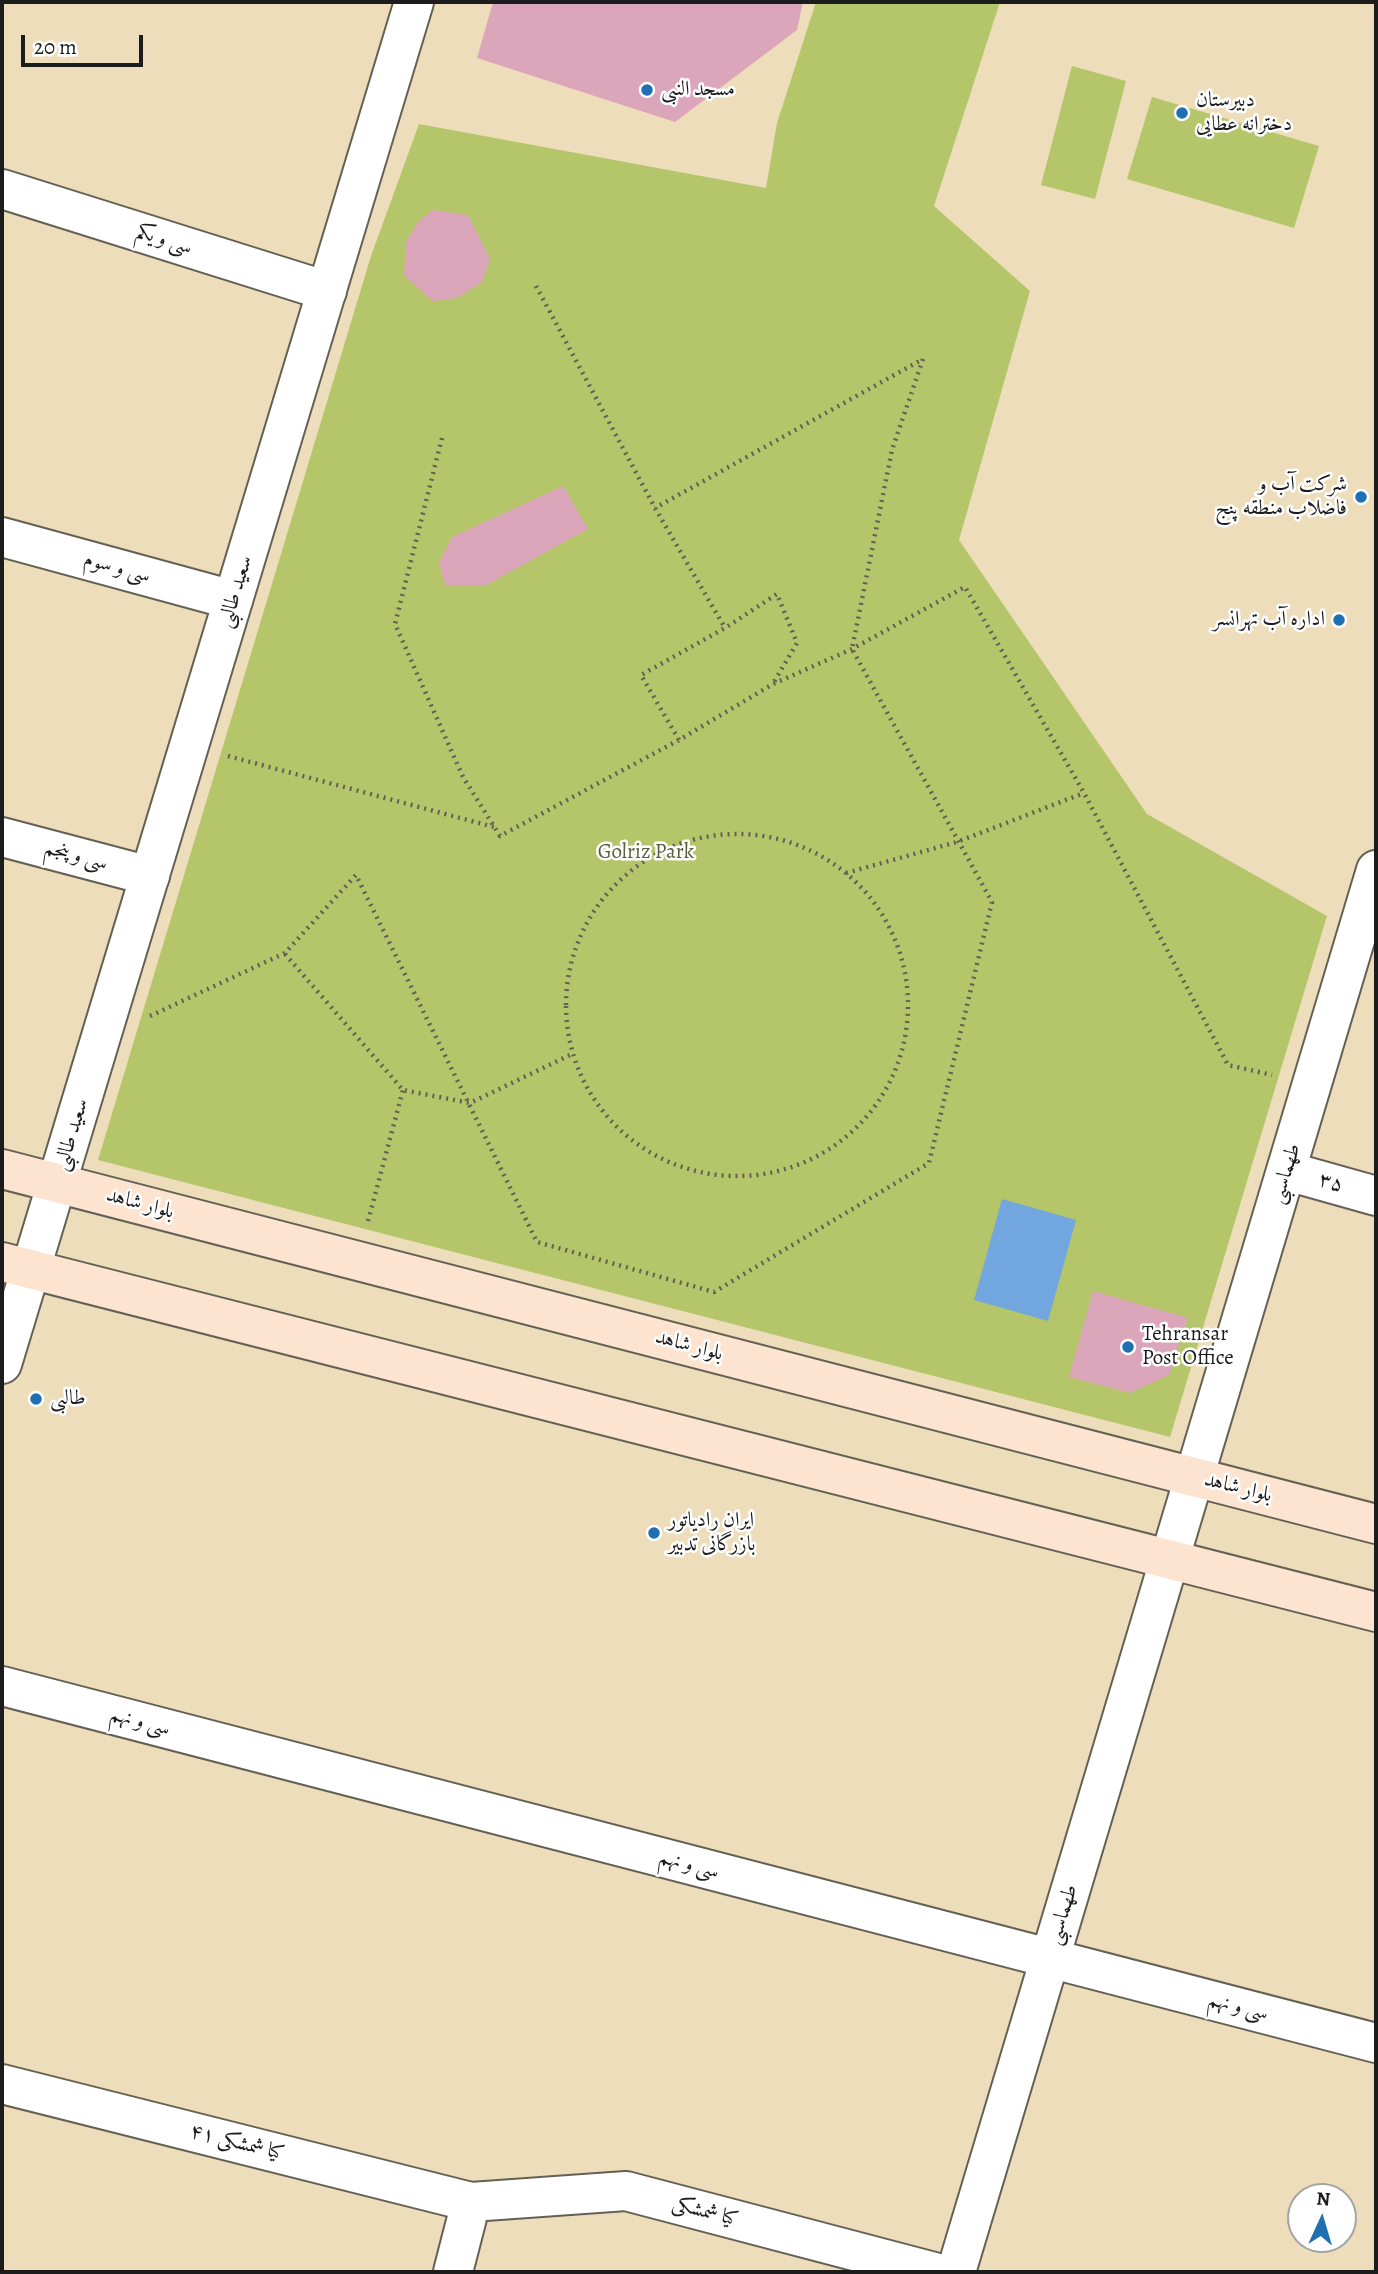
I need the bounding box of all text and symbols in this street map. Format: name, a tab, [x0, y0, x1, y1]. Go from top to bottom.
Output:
scale bar	[24, 21, 147, 65]
text: 20 m	[34, 33, 77, 61]
place label: مسجد النبی	[661, 77, 735, 103]
marker: مسجد النبی	[639, 82, 655, 98]
place label: دبیرستان دخترانه عطایی	[1196, 88, 1292, 138]
marker: دبیرستان دخترانه عطایی	[1174, 105, 1190, 121]
street label: سی و یکم	[133, 219, 195, 261]
place label: شرکت آب و فاضلاب منطقه پنج	[1215, 472, 1347, 522]
marker: شرکت آب و فاضلاب منطقه پنج	[1353, 489, 1369, 505]
street label: سی و سوم	[81, 547, 153, 589]
street label: سعید طالبی	[213, 553, 259, 631]
place label: اداره آب تهرانسر	[1213, 607, 1325, 633]
marker: اداره آب تهرانسر	[1331, 612, 1347, 628]
street label: سی و پنجم	[42, 835, 110, 877]
park label: Golriz Park	[598, 840, 694, 866]
street label: سعید طالبی	[49, 1096, 95, 1174]
street label: طهماسبی	[1265, 1141, 1307, 1207]
street label: ۳۵	[1316, 1168, 1346, 1198]
street label: بلوار شاهد	[103, 1183, 177, 1225]
place label: Tehransar Post Office	[1142, 1322, 1234, 1372]
street label: بلوار شاهد	[652, 1325, 726, 1367]
marker: Tehransar Post Office	[1120, 1339, 1136, 1355]
place label: طالبی	[50, 1386, 86, 1412]
marker: طالبی	[28, 1391, 44, 1407]
street label: بلوار شاهد	[1201, 1467, 1275, 1509]
place label: ایران رادیاتور بازرگانی تدبیر	[668, 1508, 756, 1558]
marker: ایران رادیاتور بازرگانی تدبیر	[646, 1525, 662, 1541]
street label: سی و نهم	[107, 1702, 173, 1742]
street label: سی و نهم	[656, 1845, 722, 1885]
street label: طهماسبی	[1042, 1882, 1084, 1948]
street label: سی و نهم	[1205, 1987, 1271, 2027]
street label: ۴۱ کیا شمشکی	[187, 2119, 287, 2167]
north arrow	[1287, 2183, 1357, 2253]
text: N	[1316, 2186, 1331, 2212]
street label: کیا شمشکی	[669, 2191, 741, 2233]

